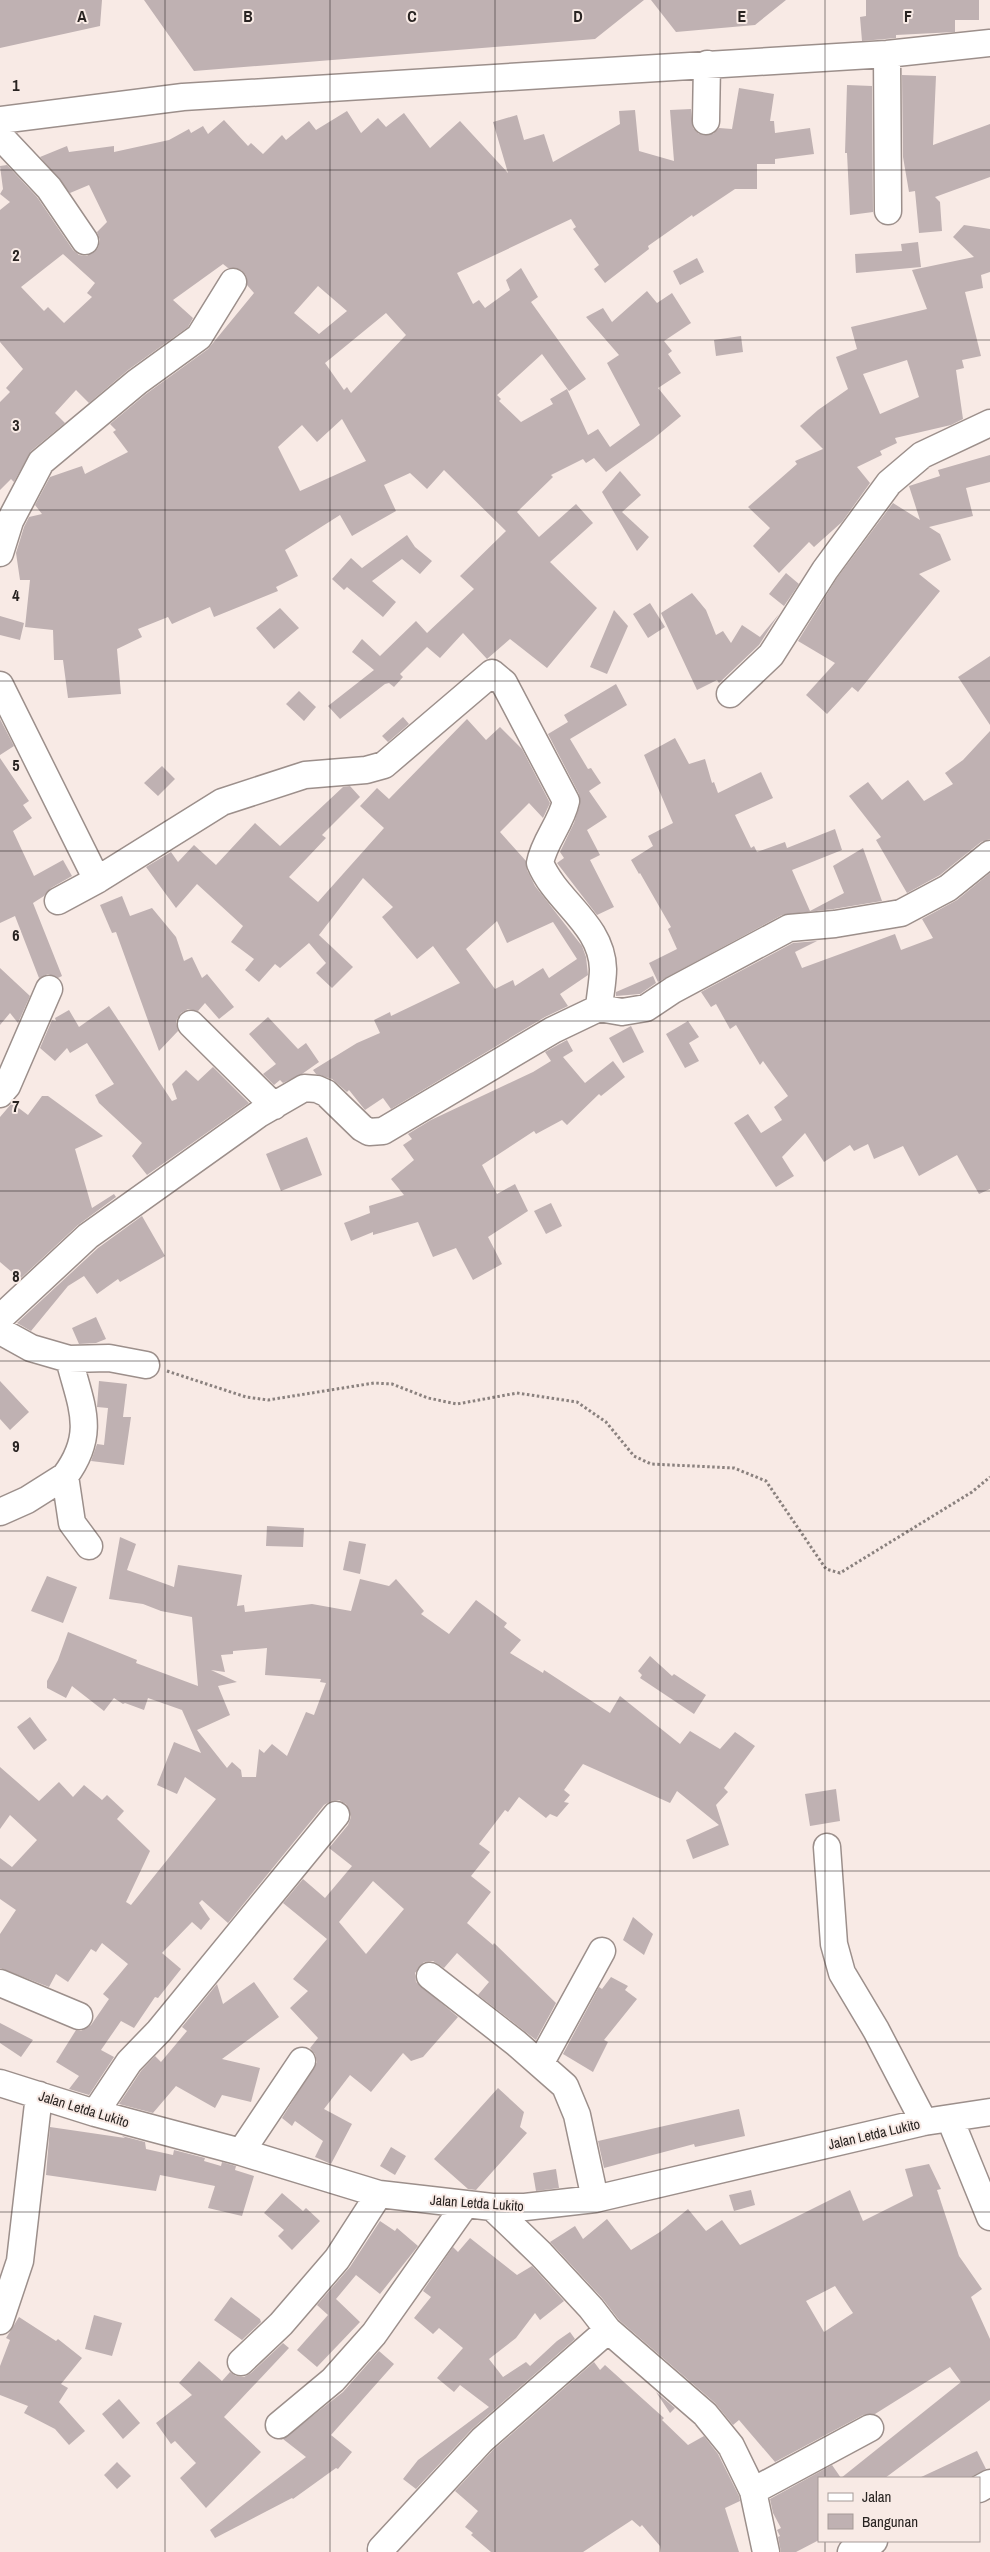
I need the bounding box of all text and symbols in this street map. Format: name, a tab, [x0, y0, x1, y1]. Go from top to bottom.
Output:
text: A	[77, 5, 87, 27]
text: B	[243, 5, 253, 27]
text: C	[407, 5, 417, 27]
text: D	[573, 5, 583, 27]
text: E	[738, 5, 747, 27]
text: F	[904, 5, 912, 27]
text: 1	[12, 74, 20, 96]
text: 2	[12, 244, 20, 266]
text: 3	[12, 414, 20, 436]
text: 4	[12, 584, 20, 606]
text: 5	[12, 754, 20, 776]
text: 6	[12, 924, 20, 946]
text: 7	[12, 1095, 20, 1117]
text: 8	[12, 1265, 20, 1287]
text: 9	[12, 1435, 20, 1457]
street label: Jalan Letda Lukito	[37, 2087, 131, 2131]
street label: Jalan Letda Lukito	[826, 2115, 922, 2153]
street label: Jalan Letda Lukito	[430, 2191, 524, 2215]
legend	[818, 2477, 980, 2542]
text: Jalan	[862, 2486, 891, 2507]
text: Bangunan	[862, 2511, 918, 2532]

